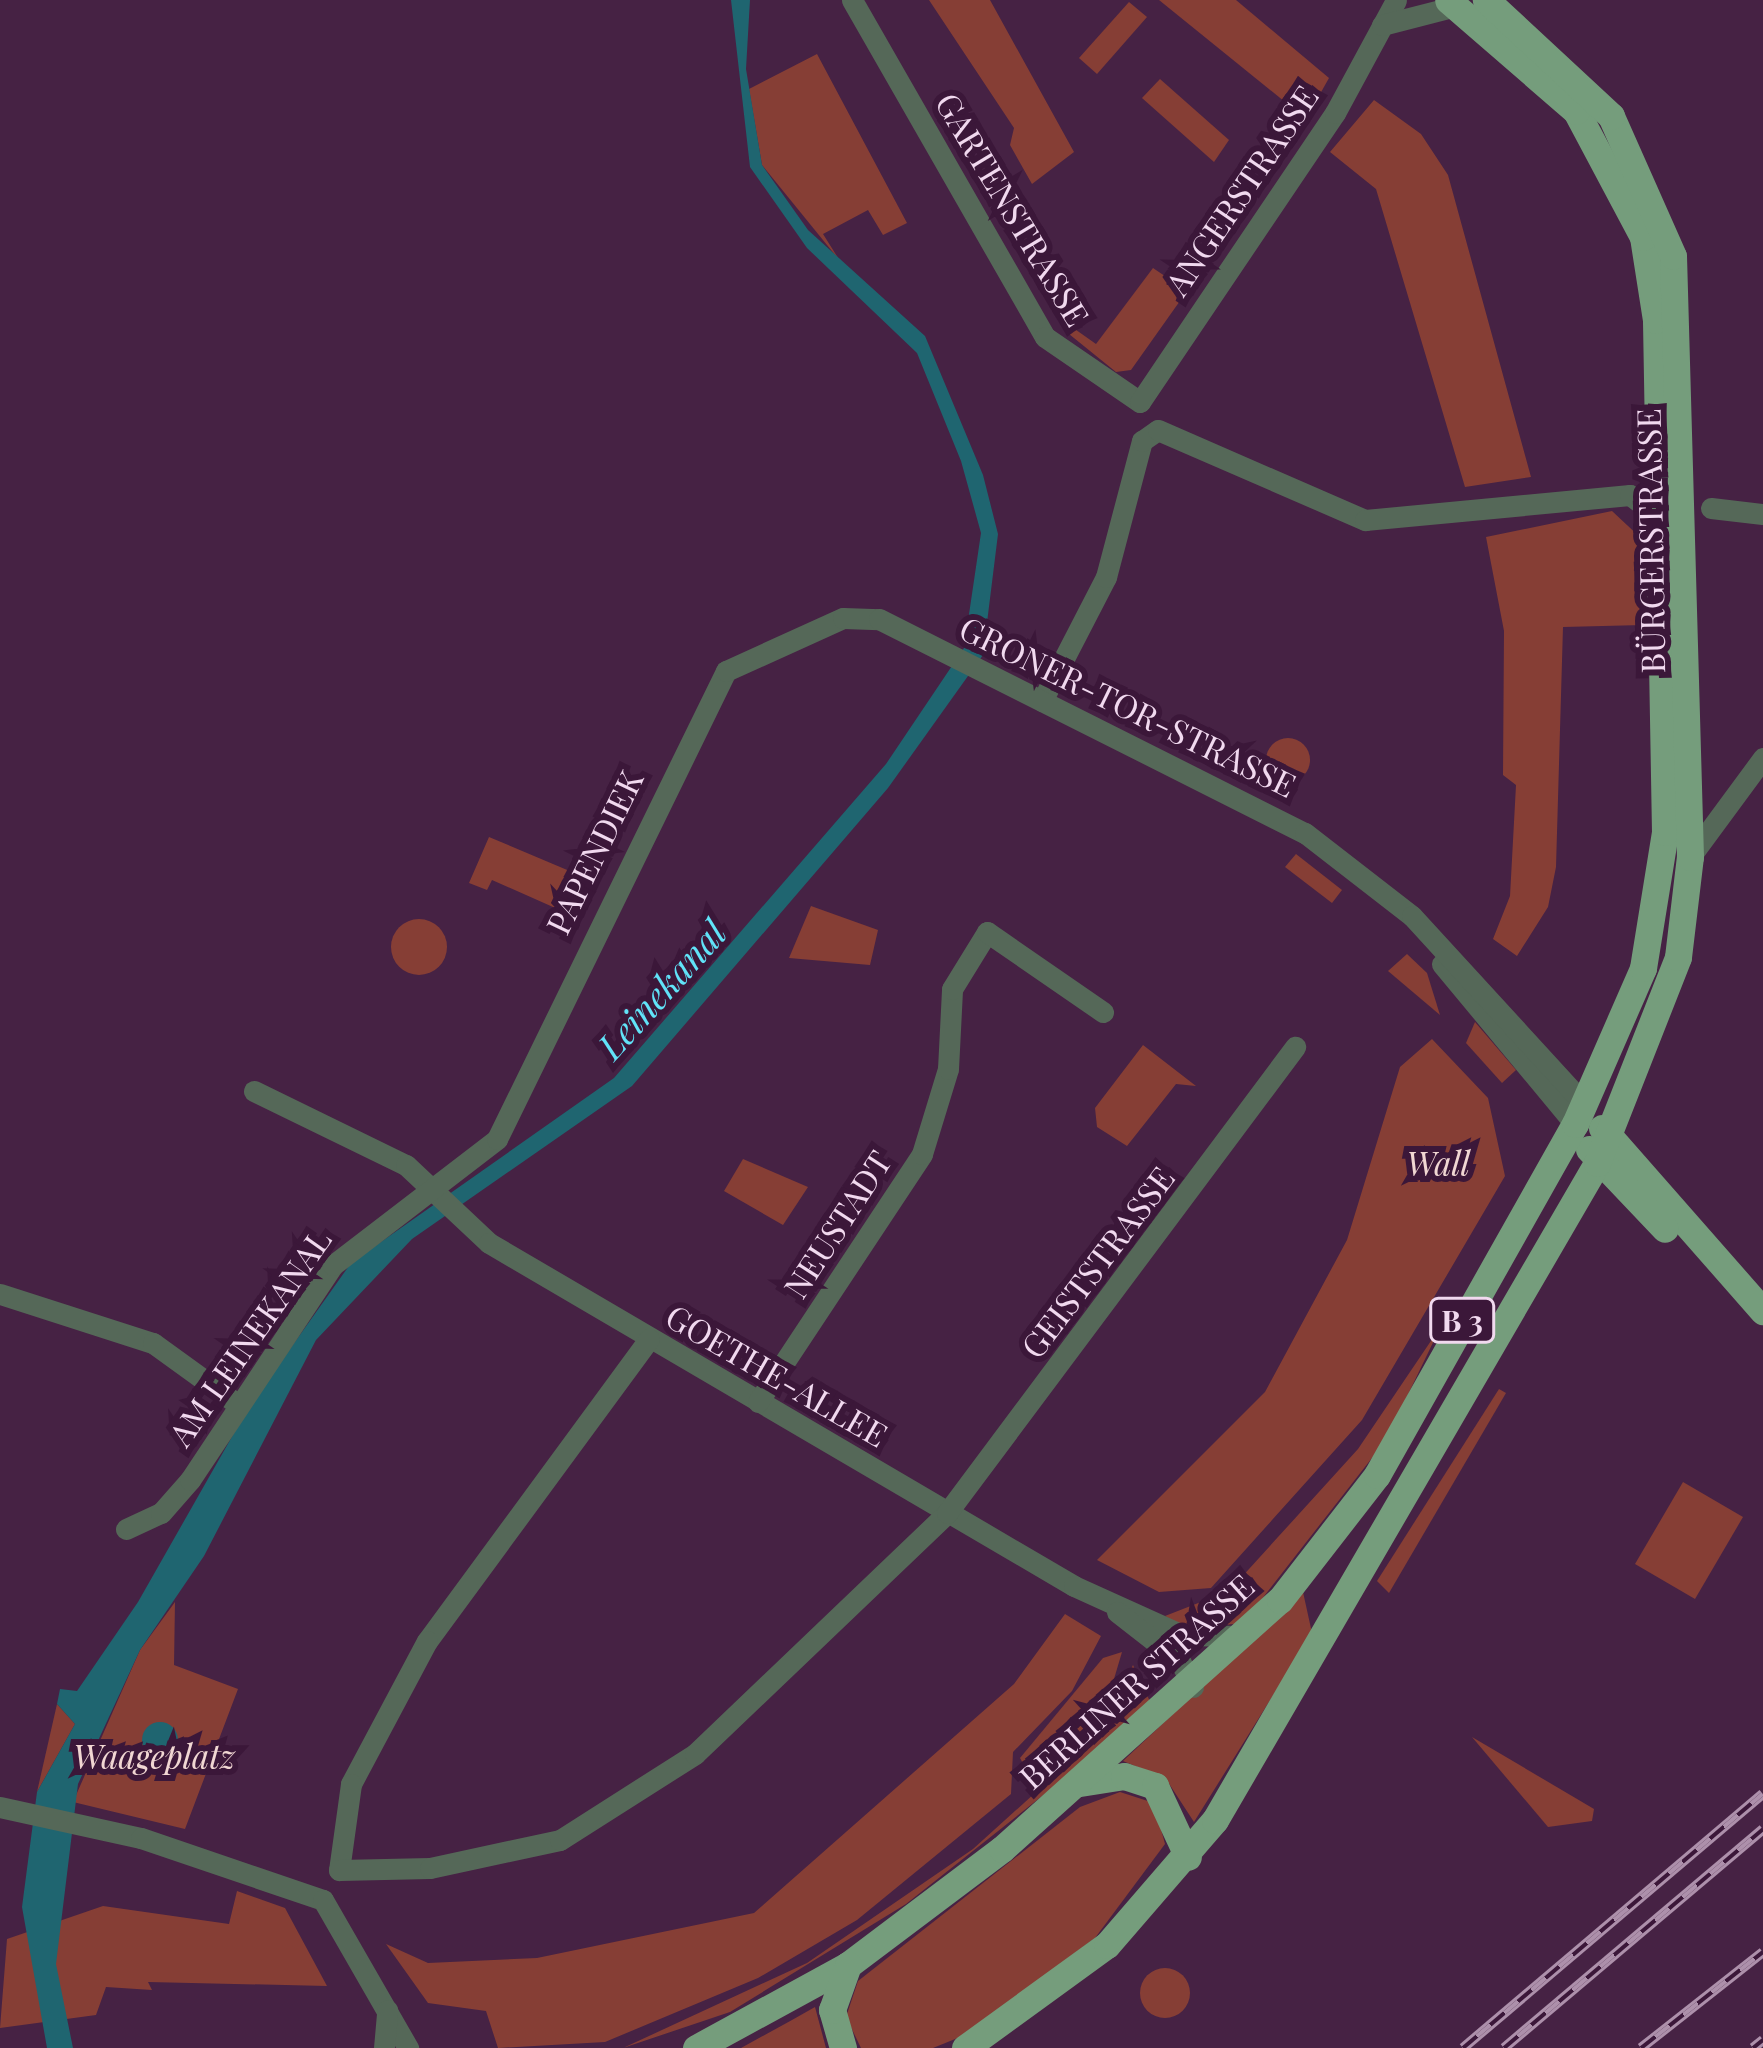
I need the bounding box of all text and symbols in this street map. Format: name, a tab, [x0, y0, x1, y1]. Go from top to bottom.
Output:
street label: ANGERSTRASSE	[1156, 78, 1326, 302]
street label: GARTENSTRASSE	[928, 85, 1098, 333]
street label: BÜRGERSTRASSE	[1628, 408, 1672, 674]
street label: GRONER-TOR-STRASSE	[954, 607, 1302, 805]
street label: PAPENDIEK	[537, 764, 651, 940]
water label: Leinekanal	[588, 911, 734, 1067]
street label: NEUSTADT	[775, 1143, 899, 1305]
park label: Wall	[1406, 1143, 1470, 1183]
street label: GEISTSTRASSE	[1012, 1159, 1182, 1365]
street label: AM LEINEKANAL	[159, 1221, 339, 1453]
street label: GOETHE-ALLEE	[659, 1296, 895, 1454]
road number: B 3	[1429, 1296, 1495, 1344]
street label: BERLINER STRASSE	[1011, 1565, 1261, 1797]
park label: Waageplatz	[73, 1736, 235, 1776]

